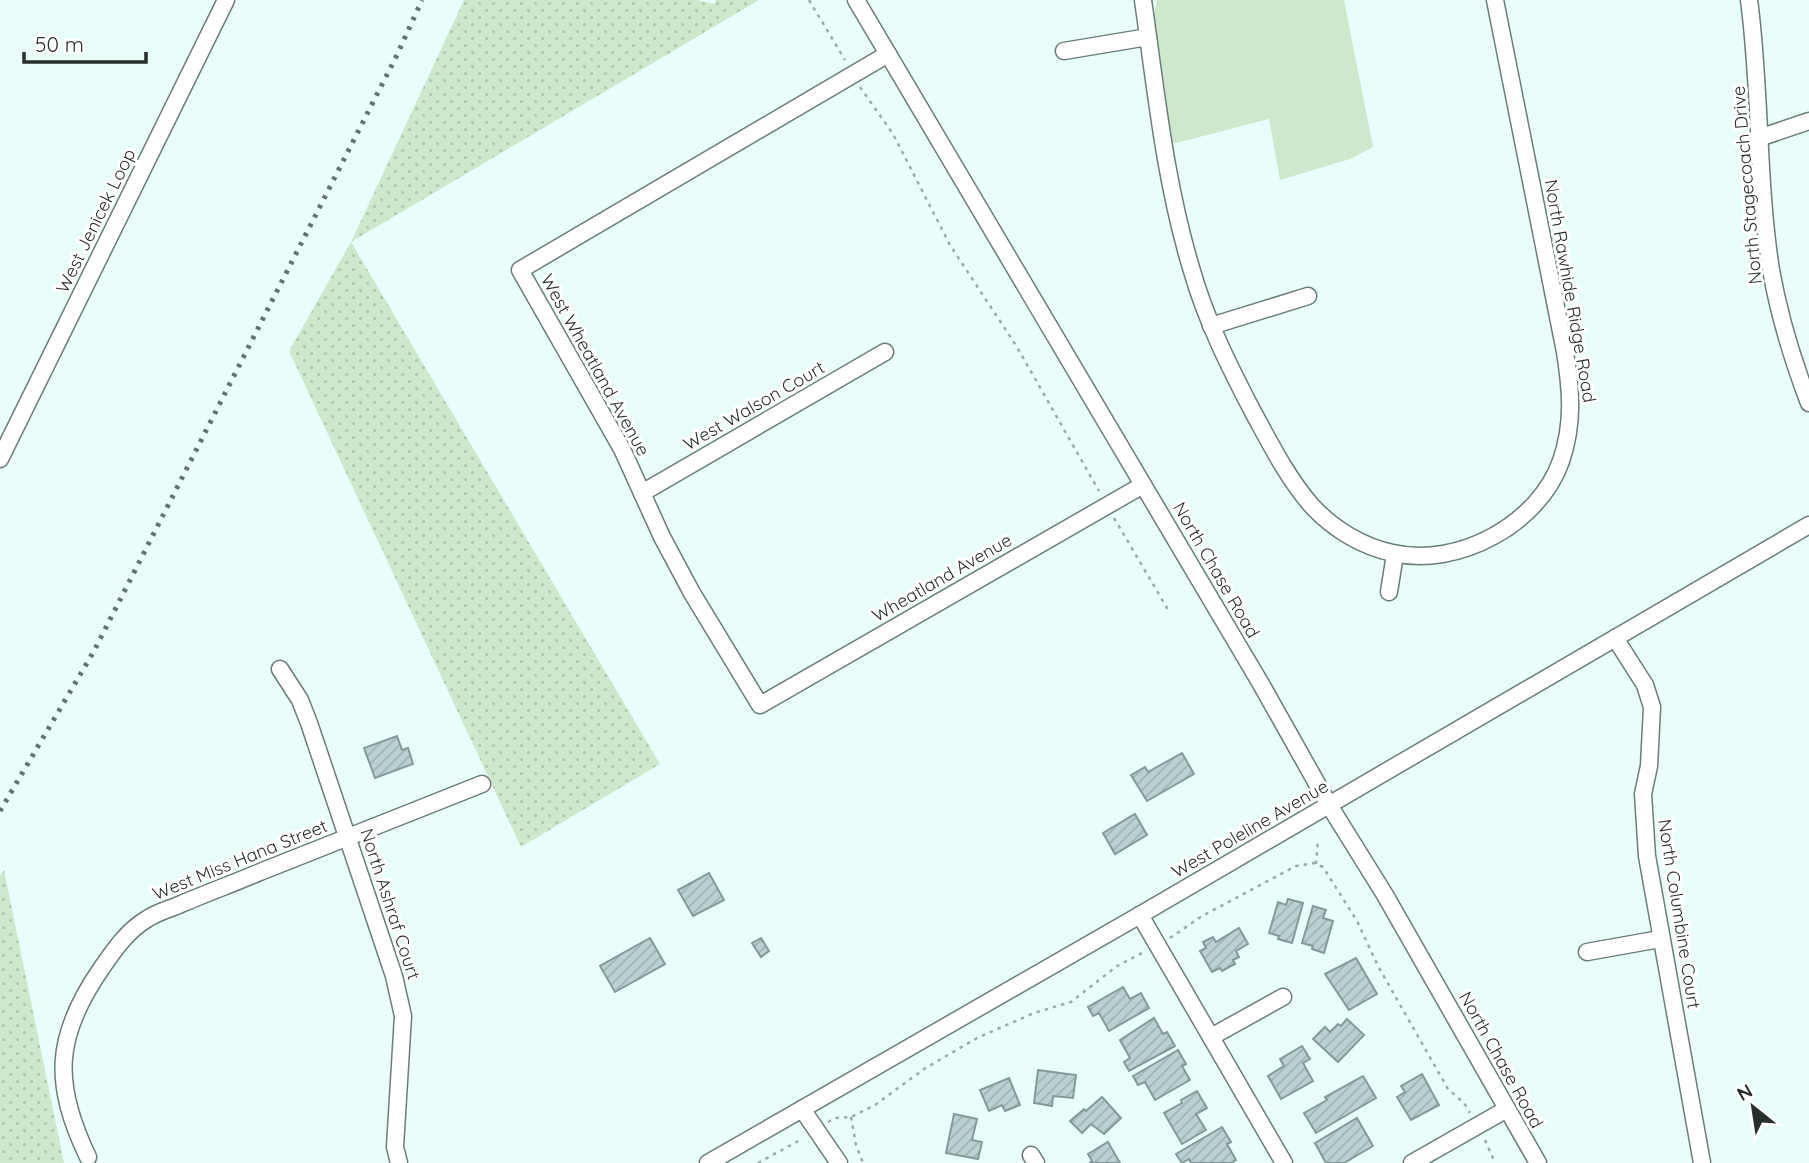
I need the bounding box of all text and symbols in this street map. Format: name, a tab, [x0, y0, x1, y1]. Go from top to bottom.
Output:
scale bar	[24, 21, 147, 65]
text: 50 m	[35, 31, 84, 57]
street label: North Stagecoach Drive	[1726, 85, 1767, 285]
street label: West Jenicek Loop	[51, 145, 140, 297]
street label: North Rawhide Ridge Road	[1540, 178, 1601, 404]
street label: West Wheatland Avenue	[536, 270, 655, 460]
street label: West Walson Court	[679, 356, 829, 455]
street label: North Chase Road	[1168, 498, 1265, 642]
street label: Wheatland Avenue	[868, 528, 1016, 627]
street label: West Poleline Avenue	[1167, 774, 1332, 883]
street label: West Miss Hana Street	[149, 814, 331, 905]
street label: North Columbine Court	[1653, 817, 1706, 1010]
street label: North Ashraf Court	[355, 825, 426, 982]
street label: North Chase Road	[1454, 987, 1549, 1132]
north arrow	[1718, 1072, 1788, 1142]
text: N	[1732, 1078, 1757, 1106]

